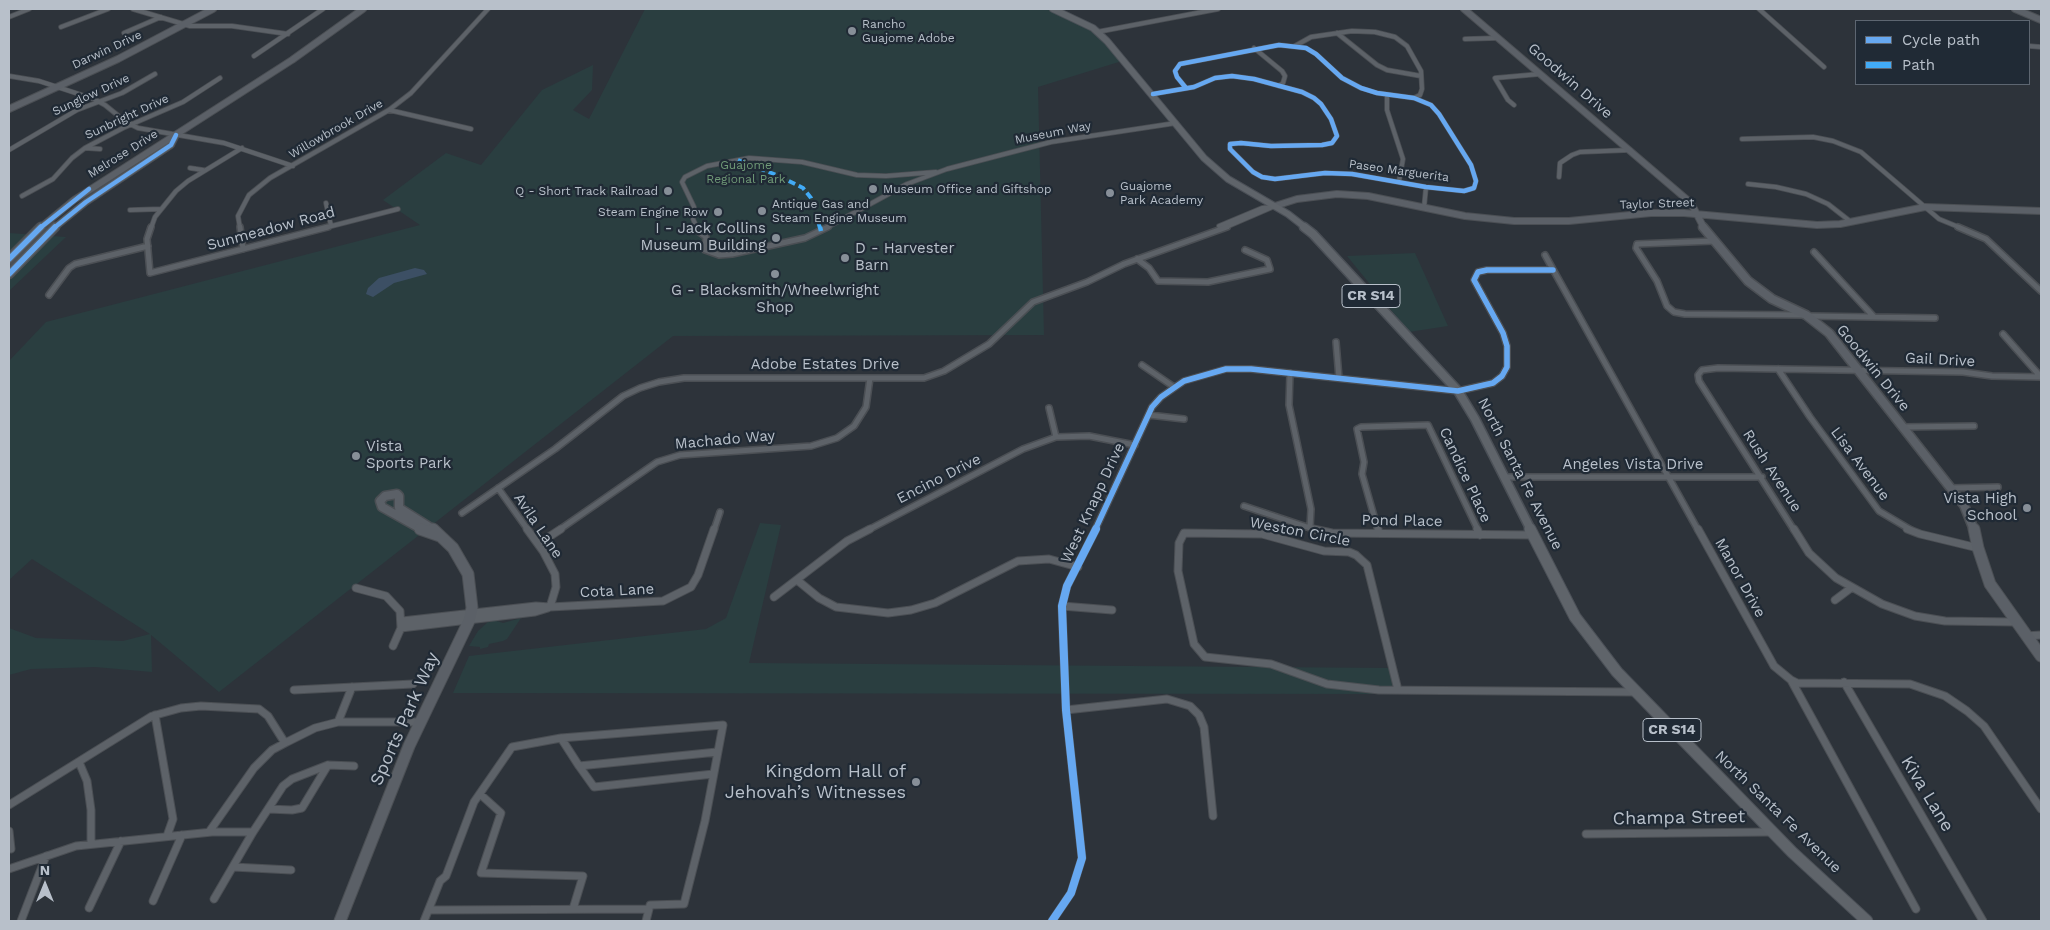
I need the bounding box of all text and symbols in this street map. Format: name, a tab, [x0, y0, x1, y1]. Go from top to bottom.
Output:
place label: Rancho Guajome Adobe	[862, 17, 955, 45]
legend	[1855, 20, 2030, 85]
marker: Rancho Guajome Adobe	[846, 25, 858, 37]
street label: Darwin Drive	[70, 28, 144, 72]
text: Cycle path	[1902, 31, 1980, 49]
street label: Goodwin Drive	[1524, 39, 1616, 123]
text: Path	[1902, 56, 1935, 74]
street label: Sunglow Drive	[50, 71, 132, 119]
street label: Sunbright Drive	[83, 91, 171, 143]
street label: Willowbrook Drive	[286, 96, 386, 162]
street label: Museum Way	[1014, 119, 1092, 147]
street label: Melrose Drive	[85, 127, 161, 181]
street label: Paseo Marguerita	[1348, 157, 1450, 185]
park label: Guajome Regional Park	[706, 158, 786, 186]
place label: Guajome Park Academy	[1120, 179, 1203, 207]
place label: Museum Office and Giftshop	[883, 182, 1051, 196]
marker: Museum Office and Giftshop	[867, 183, 879, 195]
place label: Q - Short Track Railroad	[515, 184, 658, 198]
marker: Q - Short Track Railroad	[662, 185, 674, 197]
marker: Guajome Park Academy	[1104, 187, 1116, 199]
street label: Taylor Street	[1619, 196, 1695, 212]
place label: Antique Gas and Steam Engine Museum	[772, 197, 907, 225]
street label: Sunmeadow Road	[205, 203, 337, 255]
place label: Steam Engine Row	[598, 205, 708, 219]
marker: Antique Gas and Steam Engine Museum	[756, 205, 768, 217]
marker: Steam Engine Row	[712, 206, 724, 218]
place label: I - Jack Collins Museum Building	[641, 220, 766, 255]
marker: I - Jack Collins Museum Building	[770, 232, 782, 244]
place label: D - Harvester Barn	[855, 240, 955, 275]
marker: D - Harvester Barn	[839, 252, 851, 264]
marker: G - Blacksmith/Wheelwright Shop	[769, 268, 781, 280]
place label: G - Blacksmith/Wheelwright Shop	[671, 282, 879, 317]
road number: CR S14	[1342, 284, 1400, 308]
street label: Goodwin Drive	[1832, 321, 1914, 415]
street label: Gail Drive	[1904, 349, 1976, 371]
street label: Adobe Estates Drive	[751, 356, 899, 374]
street label: North Santa Fe Avenue	[1474, 395, 1566, 553]
street label: Lisa Avenue	[1826, 424, 1894, 504]
street label: Candice Place	[1435, 425, 1495, 525]
street label: Machado Way	[674, 427, 776, 453]
street label: Rush Avenue	[1739, 427, 1805, 515]
place label: Vista Sports Park	[366, 438, 451, 473]
street label: West Knapp Drive	[1057, 440, 1129, 566]
marker: Vista Sports Park	[350, 450, 362, 462]
street label: Encino Drive	[894, 450, 984, 508]
street label: Angeles Vista Drive	[1563, 456, 1703, 474]
street label: Avila Lane	[510, 490, 566, 562]
place label: Vista High School	[1943, 490, 2017, 525]
marker: Vista High School	[2021, 502, 2033, 514]
street label: Pond Place	[1361, 511, 1443, 531]
street label: Weston Circle	[1248, 513, 1352, 551]
street label: Manor Drive	[1711, 535, 1769, 621]
street label: Cota Lane	[579, 580, 655, 602]
street label: Sports Park Way	[366, 649, 444, 789]
road number: CR S14	[1643, 718, 1701, 742]
street label: North Santa Fe Avenue	[1711, 747, 1845, 877]
street label: Kiva Lane	[1896, 752, 1958, 836]
place label: Kingdom Hall of Jehovah’s Witnesses	[725, 761, 906, 804]
marker: Kingdom Hall of Jehovah’s Witnesses	[910, 776, 922, 788]
street label: Champa Street	[1613, 806, 1745, 830]
north arrow	[20, 860, 70, 910]
text: N	[40, 862, 50, 878]

